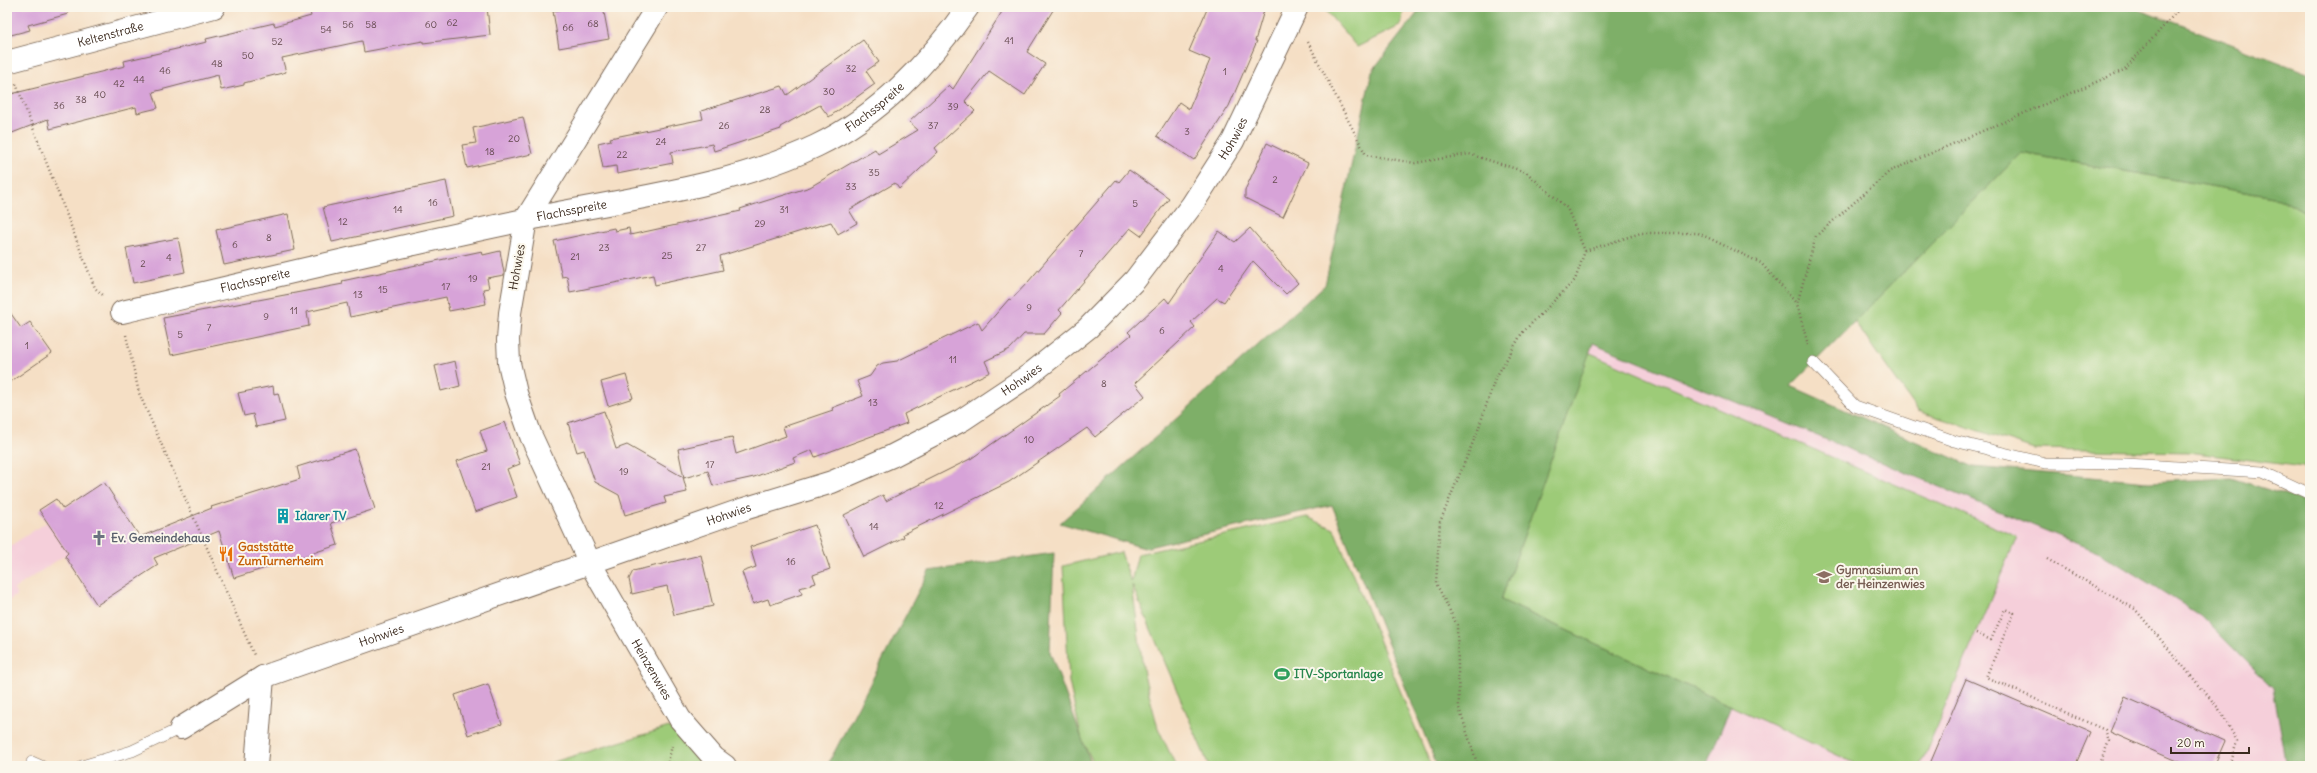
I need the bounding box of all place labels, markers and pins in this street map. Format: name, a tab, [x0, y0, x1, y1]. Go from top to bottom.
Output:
building icon: Idarer TV	[274, 507, 292, 525]
place label: Idarer TV	[295, 508, 347, 523]
church icon: Ev. Gemeindehaus	[90, 529, 108, 547]
place label: Ev. Gemeindehaus	[111, 530, 211, 545]
place label: Gaststätte ZumTurnerheim	[238, 539, 324, 568]
restaurant icon: Gaststätte ZumTurnerheim	[217, 545, 235, 563]
place label: Gymnasium an der Heinzenwies	[1836, 562, 1925, 591]
school or university icon: Gymnasium an der Heinzenwies	[1815, 568, 1833, 586]
sports icon: ITV-Sportanlage	[1273, 665, 1291, 683]
place label: ITV-Sportanlage	[1294, 666, 1384, 682]

